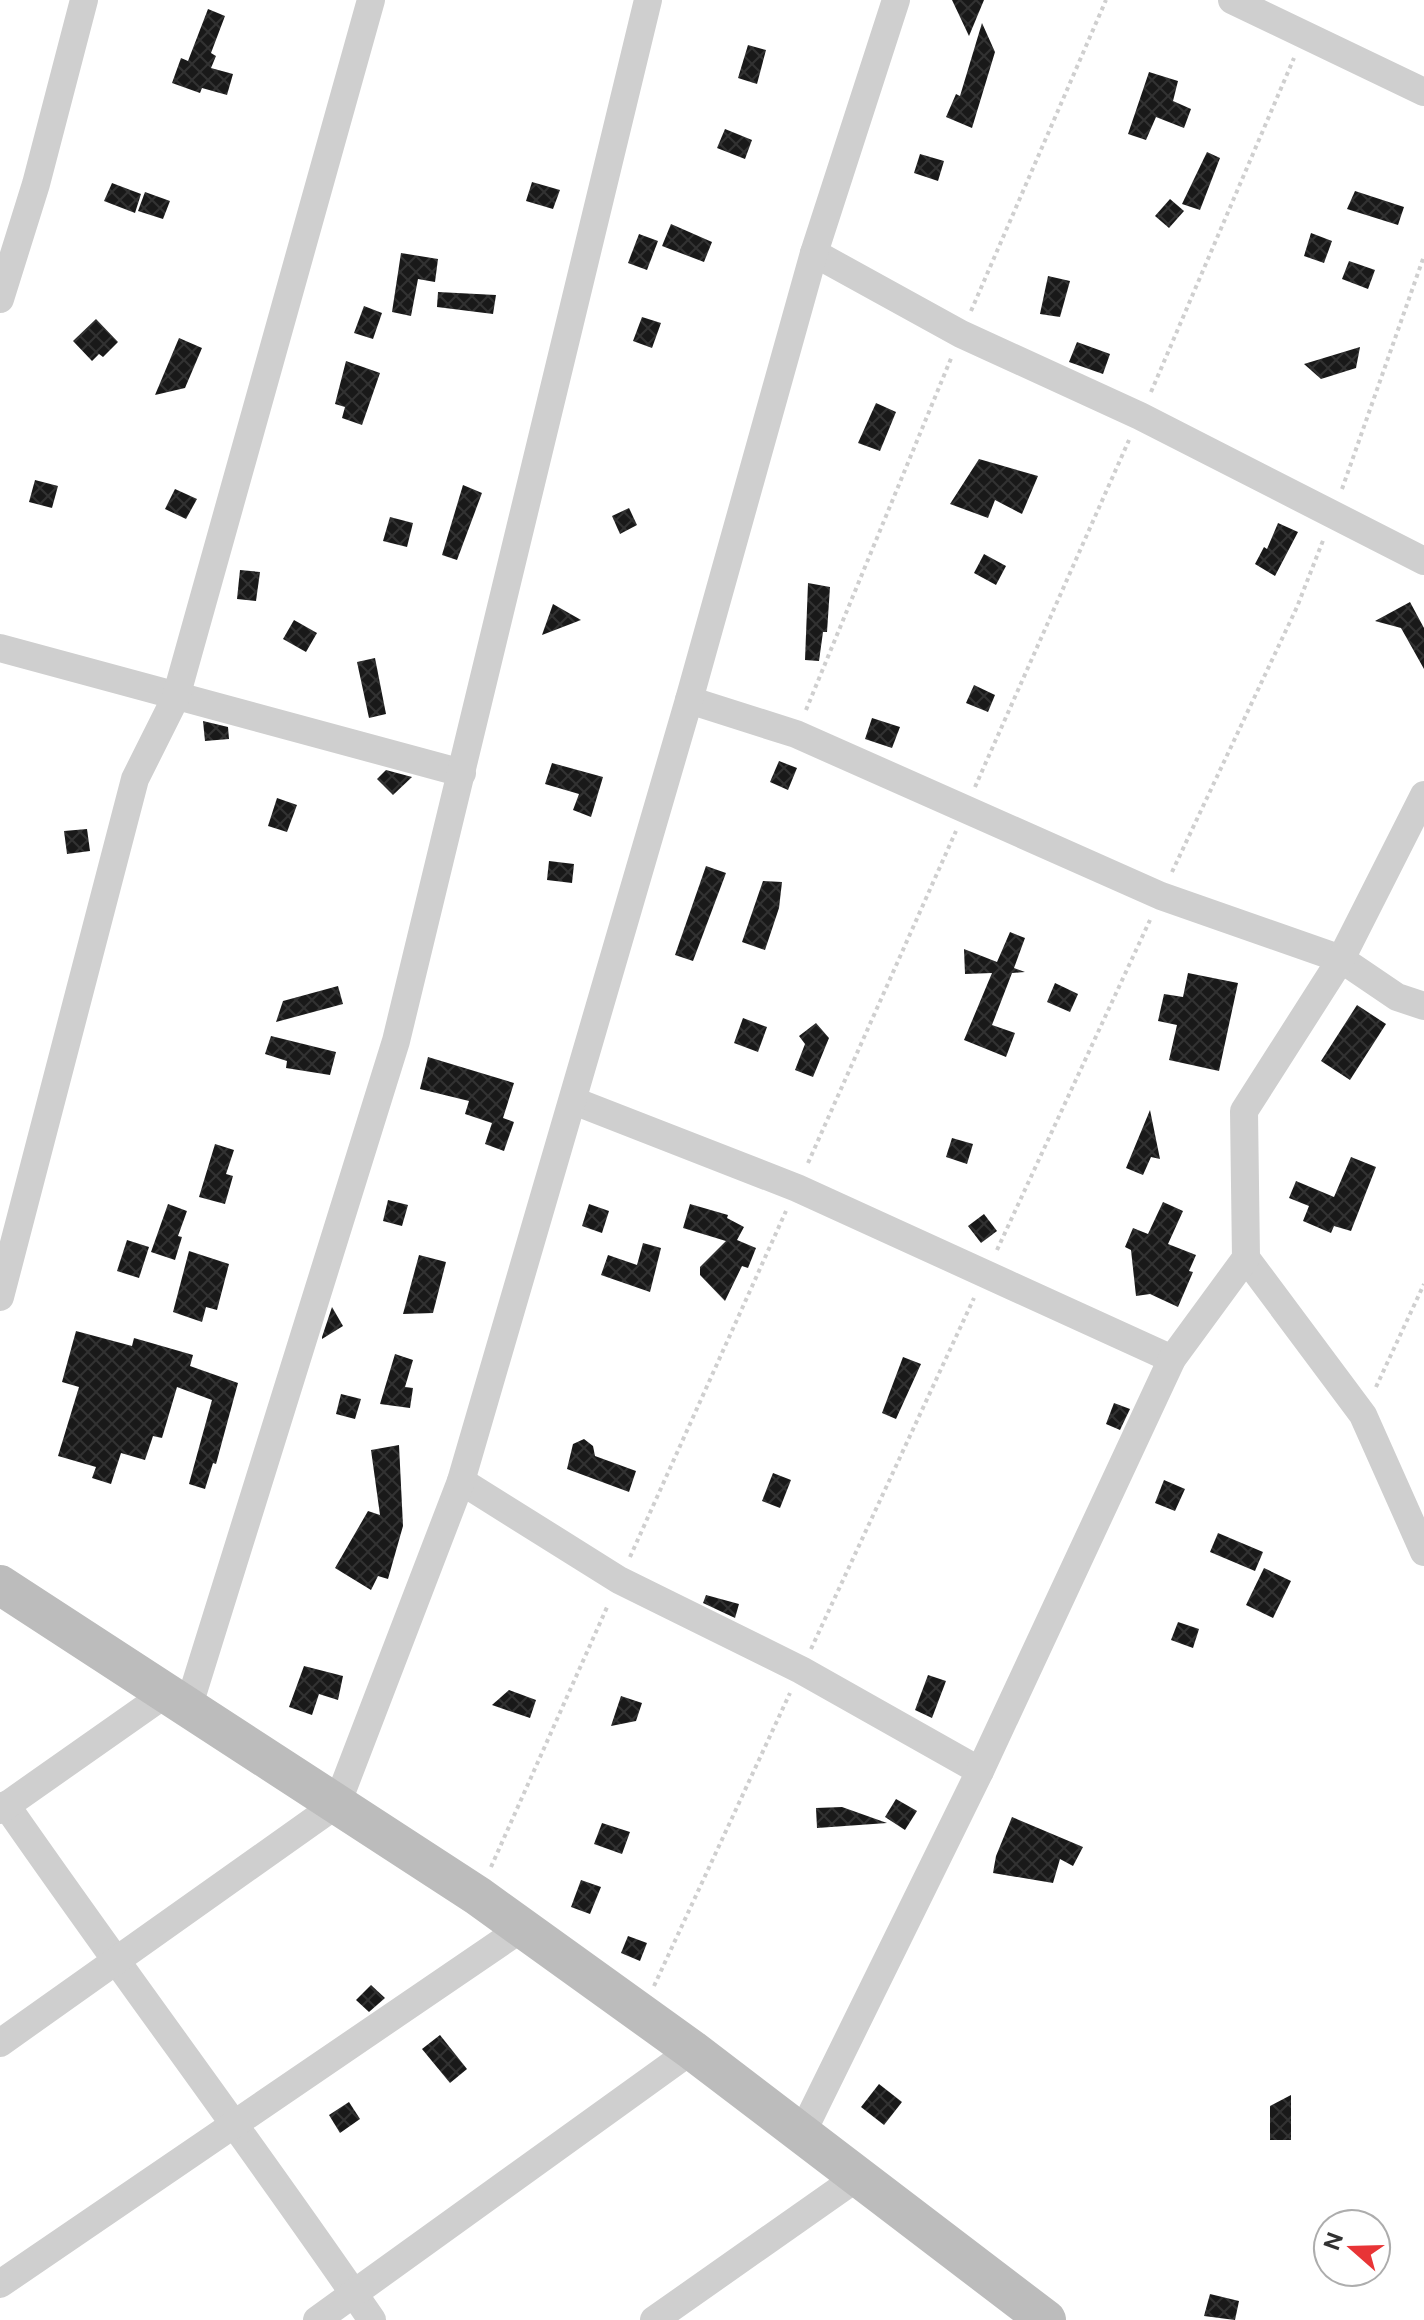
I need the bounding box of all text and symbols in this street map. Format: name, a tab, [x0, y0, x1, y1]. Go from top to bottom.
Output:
north arrow	[1312, 2208, 1392, 2288]
text: N	[1318, 2229, 1348, 2254]

